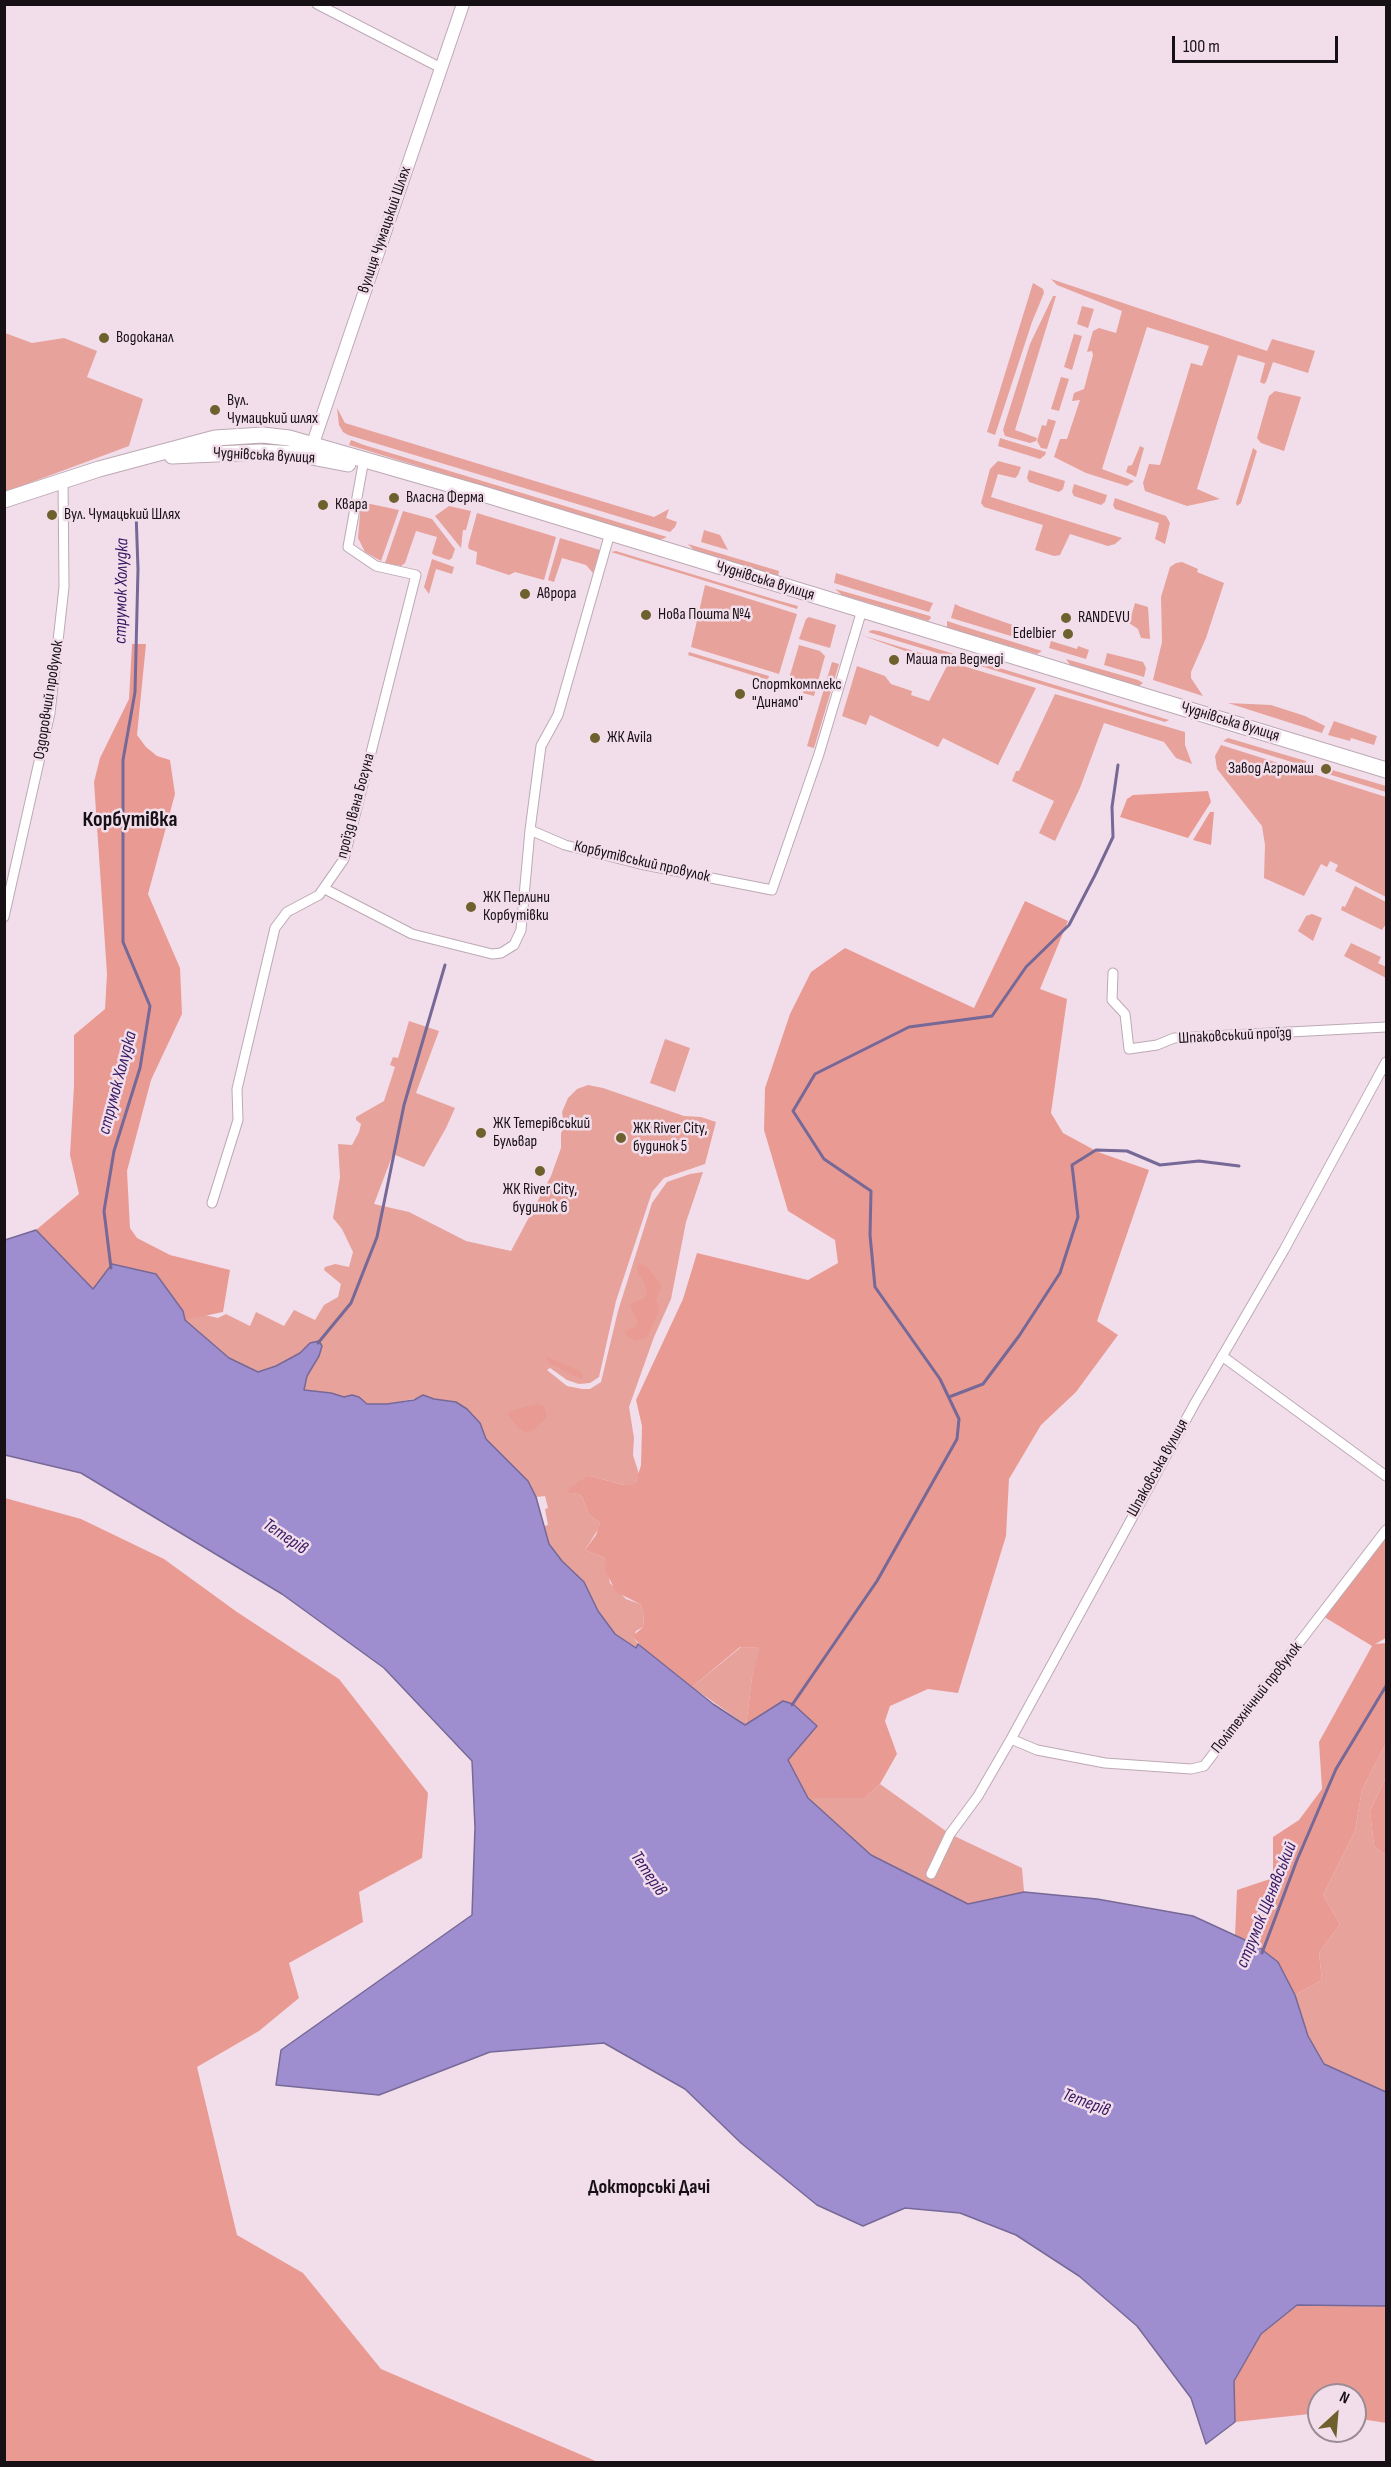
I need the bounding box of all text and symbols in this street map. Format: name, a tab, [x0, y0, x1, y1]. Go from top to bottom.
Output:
scale bar	[1175, 24, 1342, 62]
text: 100 m	[1183, 36, 1220, 57]
street label: вулиця Чумацький Шлях	[354, 164, 416, 296]
place label: Водоканал	[116, 328, 174, 348]
marker: Водоканал	[97, 331, 111, 345]
place label: Вул. Чумацький шлях	[227, 391, 318, 429]
marker: Вул. Чумацький шлях	[208, 403, 222, 417]
street label: Чуднівська вулиця	[212, 444, 316, 468]
place label: Власна Ферма	[406, 488, 484, 508]
marker: Власна Ферма	[387, 491, 401, 505]
place label: Квара	[335, 495, 368, 515]
marker: Квара	[316, 498, 330, 512]
place label: Вул. Чумацький Шлях	[64, 505, 180, 525]
marker: Вул. Чумацький Шлях	[45, 508, 59, 522]
water label: струмок Холудка	[110, 538, 134, 644]
street label: Чуднівська вулиця	[713, 557, 817, 605]
place label: Аврора	[537, 584, 576, 604]
marker: Аврора	[518, 587, 532, 601]
place label: Нова Пошта №4	[658, 605, 751, 625]
marker: Нова Пошта №4	[639, 608, 653, 622]
place label: RANDEVU	[1078, 608, 1130, 628]
marker: RANDEVU	[1059, 611, 1073, 625]
place label: Edelbier	[1013, 624, 1056, 644]
marker: Edelbier	[1061, 627, 1075, 641]
street label: Оздоровчий провулок	[30, 639, 68, 761]
place label: Маша та Ведмеді	[906, 650, 1003, 670]
marker: Маша та Ведмеді	[887, 653, 901, 667]
place label: Спорткомплекс "Динамо"	[752, 675, 842, 713]
marker: Спорткомплекс "Динамо"	[733, 687, 747, 701]
street label: Чуднівська вулиця	[1178, 698, 1282, 746]
place label: ЖК Avila	[607, 728, 652, 748]
marker: ЖК Avila	[588, 731, 602, 745]
street label: проїзд Івана Богуна	[333, 751, 379, 861]
place label: Завод Агромаш	[1228, 759, 1314, 779]
marker: Завод Агромаш	[1319, 762, 1333, 776]
district label: Корбутівка	[83, 807, 177, 833]
street label: Корбутівський провулок	[572, 837, 712, 887]
place label: ЖК Перлини Корбутівки	[483, 888, 550, 926]
marker: ЖК Перлини Корбутівки	[464, 900, 478, 914]
street label: Шпаковський проїзд	[1178, 1023, 1292, 1049]
water label: струмок Холудка	[94, 1029, 142, 1137]
place label: ЖК Тетерівський Бульвар	[493, 1114, 590, 1152]
place label: ЖК River City, будинок 5	[633, 1119, 707, 1157]
marker: ЖК Тетерівський Бульвар	[474, 1126, 488, 1140]
marker: ЖК River City, будинок 5	[614, 1131, 628, 1145]
marker: ЖК River City, будинок 6	[533, 1164, 547, 1178]
place label: ЖК River City, будинок 6	[503, 1180, 577, 1218]
street label: Шпаковська вулиця	[1123, 1416, 1193, 1520]
water label: Тетерів	[259, 1514, 311, 1560]
street label: Політехнічний провулок	[1208, 1639, 1306, 1757]
water label: струмок Щенявський	[1232, 1839, 1302, 1971]
water label: Тетерів	[625, 1848, 671, 1900]
water label: Тетерів	[1059, 2084, 1113, 2122]
district label: Докторські Дачі	[588, 2176, 710, 2200]
north arrow	[1307, 2383, 1367, 2443]
text: N	[1336, 2388, 1352, 2409]

